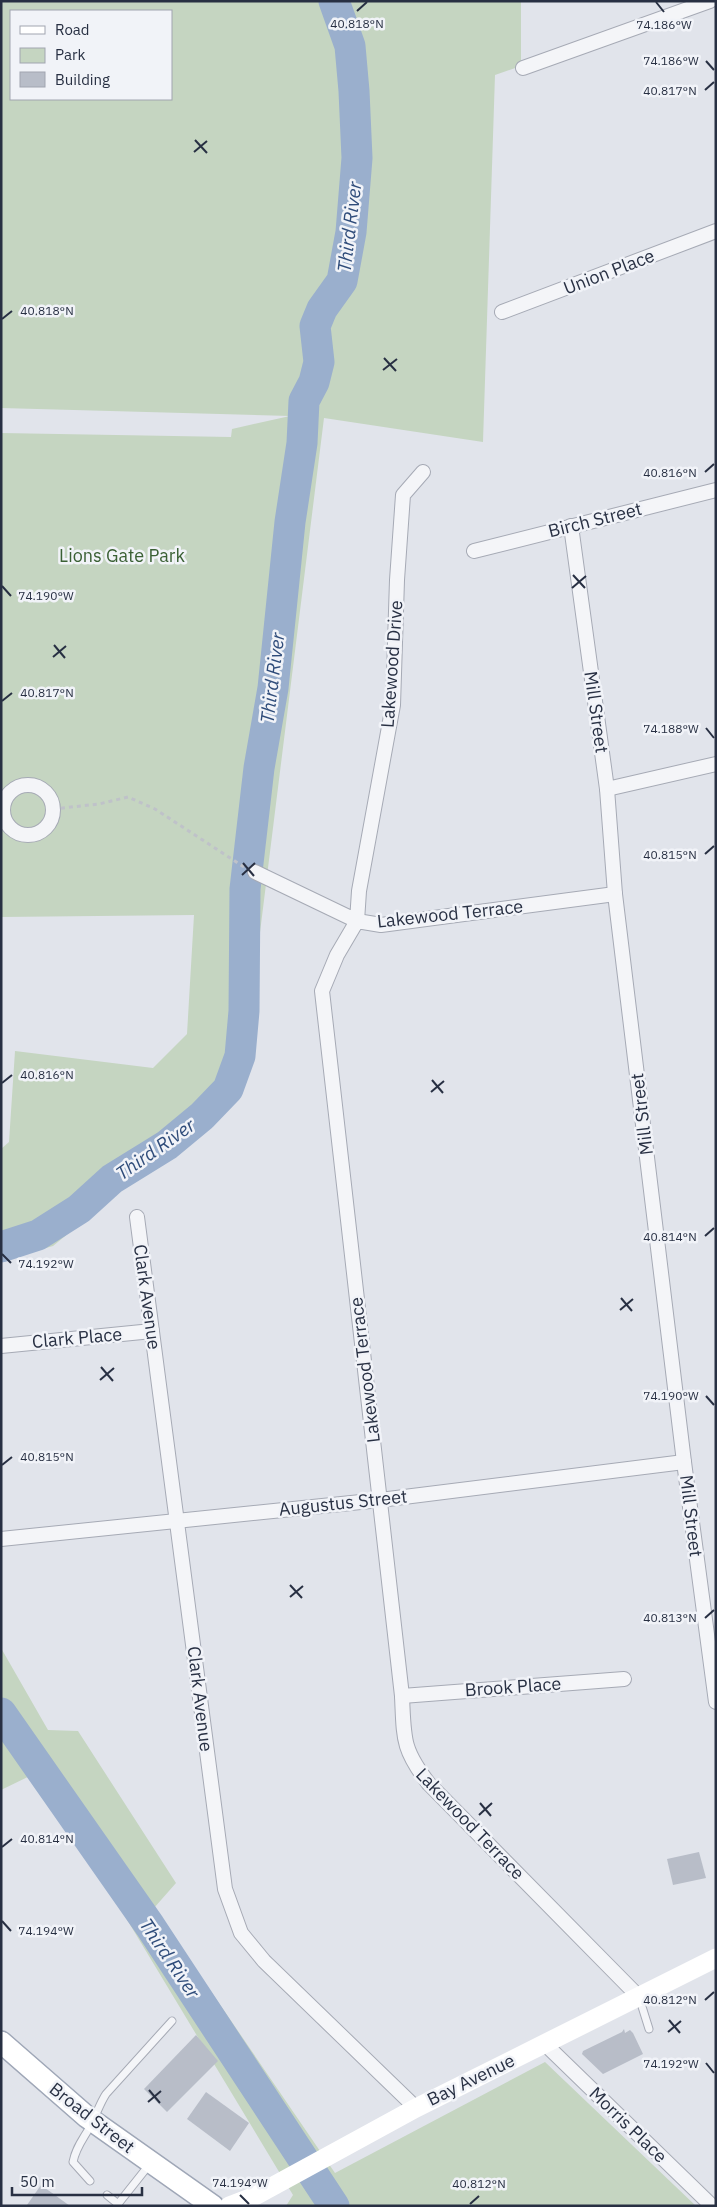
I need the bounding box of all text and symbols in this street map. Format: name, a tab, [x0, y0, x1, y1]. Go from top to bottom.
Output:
legend	[10, 10, 172, 100]
text: 40.818°N	[330, 16, 384, 31]
text: 74.186°W	[636, 17, 692, 32]
text: Road	[55, 20, 90, 39]
text: Park	[55, 45, 85, 64]
text: 74.186°W	[643, 53, 699, 68]
text: Building	[55, 70, 110, 89]
text: 40.817°N	[643, 83, 697, 98]
water label: Third River	[332, 179, 367, 274]
street label: Union Place	[560, 244, 658, 299]
text: 40.818°N	[20, 303, 74, 318]
text: 40.816°N	[643, 465, 697, 480]
street label: Birch Street	[546, 497, 644, 542]
park label: Lions Gate Park	[59, 544, 185, 567]
text: 74.190°W	[18, 588, 74, 603]
street label: Lakewood Drive	[376, 599, 407, 729]
water label: Third River	[255, 630, 290, 725]
street label: Mill Street	[579, 670, 614, 754]
text: 40.817°N	[20, 685, 74, 700]
text: 74.188°W	[643, 721, 699, 736]
text: 40.815°N	[643, 847, 697, 862]
street label: Lakewood Terrace	[376, 894, 524, 933]
text: 40.816°N	[20, 1067, 74, 1082]
street label: Mill Street	[625, 1072, 658, 1156]
water label: Third River	[111, 1112, 200, 1185]
text: 40.814°N	[643, 1229, 697, 1244]
street label: Clark Avenue	[129, 1243, 166, 1351]
text: 74.192°W	[18, 1256, 74, 1271]
street label: Lakewood Terrace	[344, 1296, 385, 1444]
street label: Clark Place	[31, 1322, 123, 1353]
text: 74.190°W	[643, 1388, 699, 1403]
text: 40.815°N	[20, 1449, 74, 1464]
street label: Mill Street	[675, 1474, 708, 1558]
street label: Augustus Street	[278, 1484, 408, 1521]
text: 40.813°N	[643, 1610, 697, 1625]
street label: Clark Avenue	[183, 1645, 218, 1753]
street label: Brook Place	[464, 1672, 562, 1701]
street label: Lakewood Terrace	[411, 1763, 530, 1885]
text: 40.814°N	[20, 1831, 74, 1846]
water label: Third River	[135, 1913, 206, 2003]
text: 74.194°W	[18, 1923, 74, 1938]
text: 40.812°N	[643, 1992, 697, 2007]
street label: Bay Avenue	[423, 2048, 518, 2111]
text: 74.192°W	[643, 2056, 699, 2071]
street label: Broad Street	[45, 2077, 140, 2158]
street label: Morris Place	[585, 2082, 672, 2168]
scale bar	[12, 2164, 142, 2196]
text: 50 m	[20, 2172, 55, 2191]
text: 74.194°W	[212, 2175, 268, 2190]
text: 40.812°N	[452, 2176, 506, 2191]

